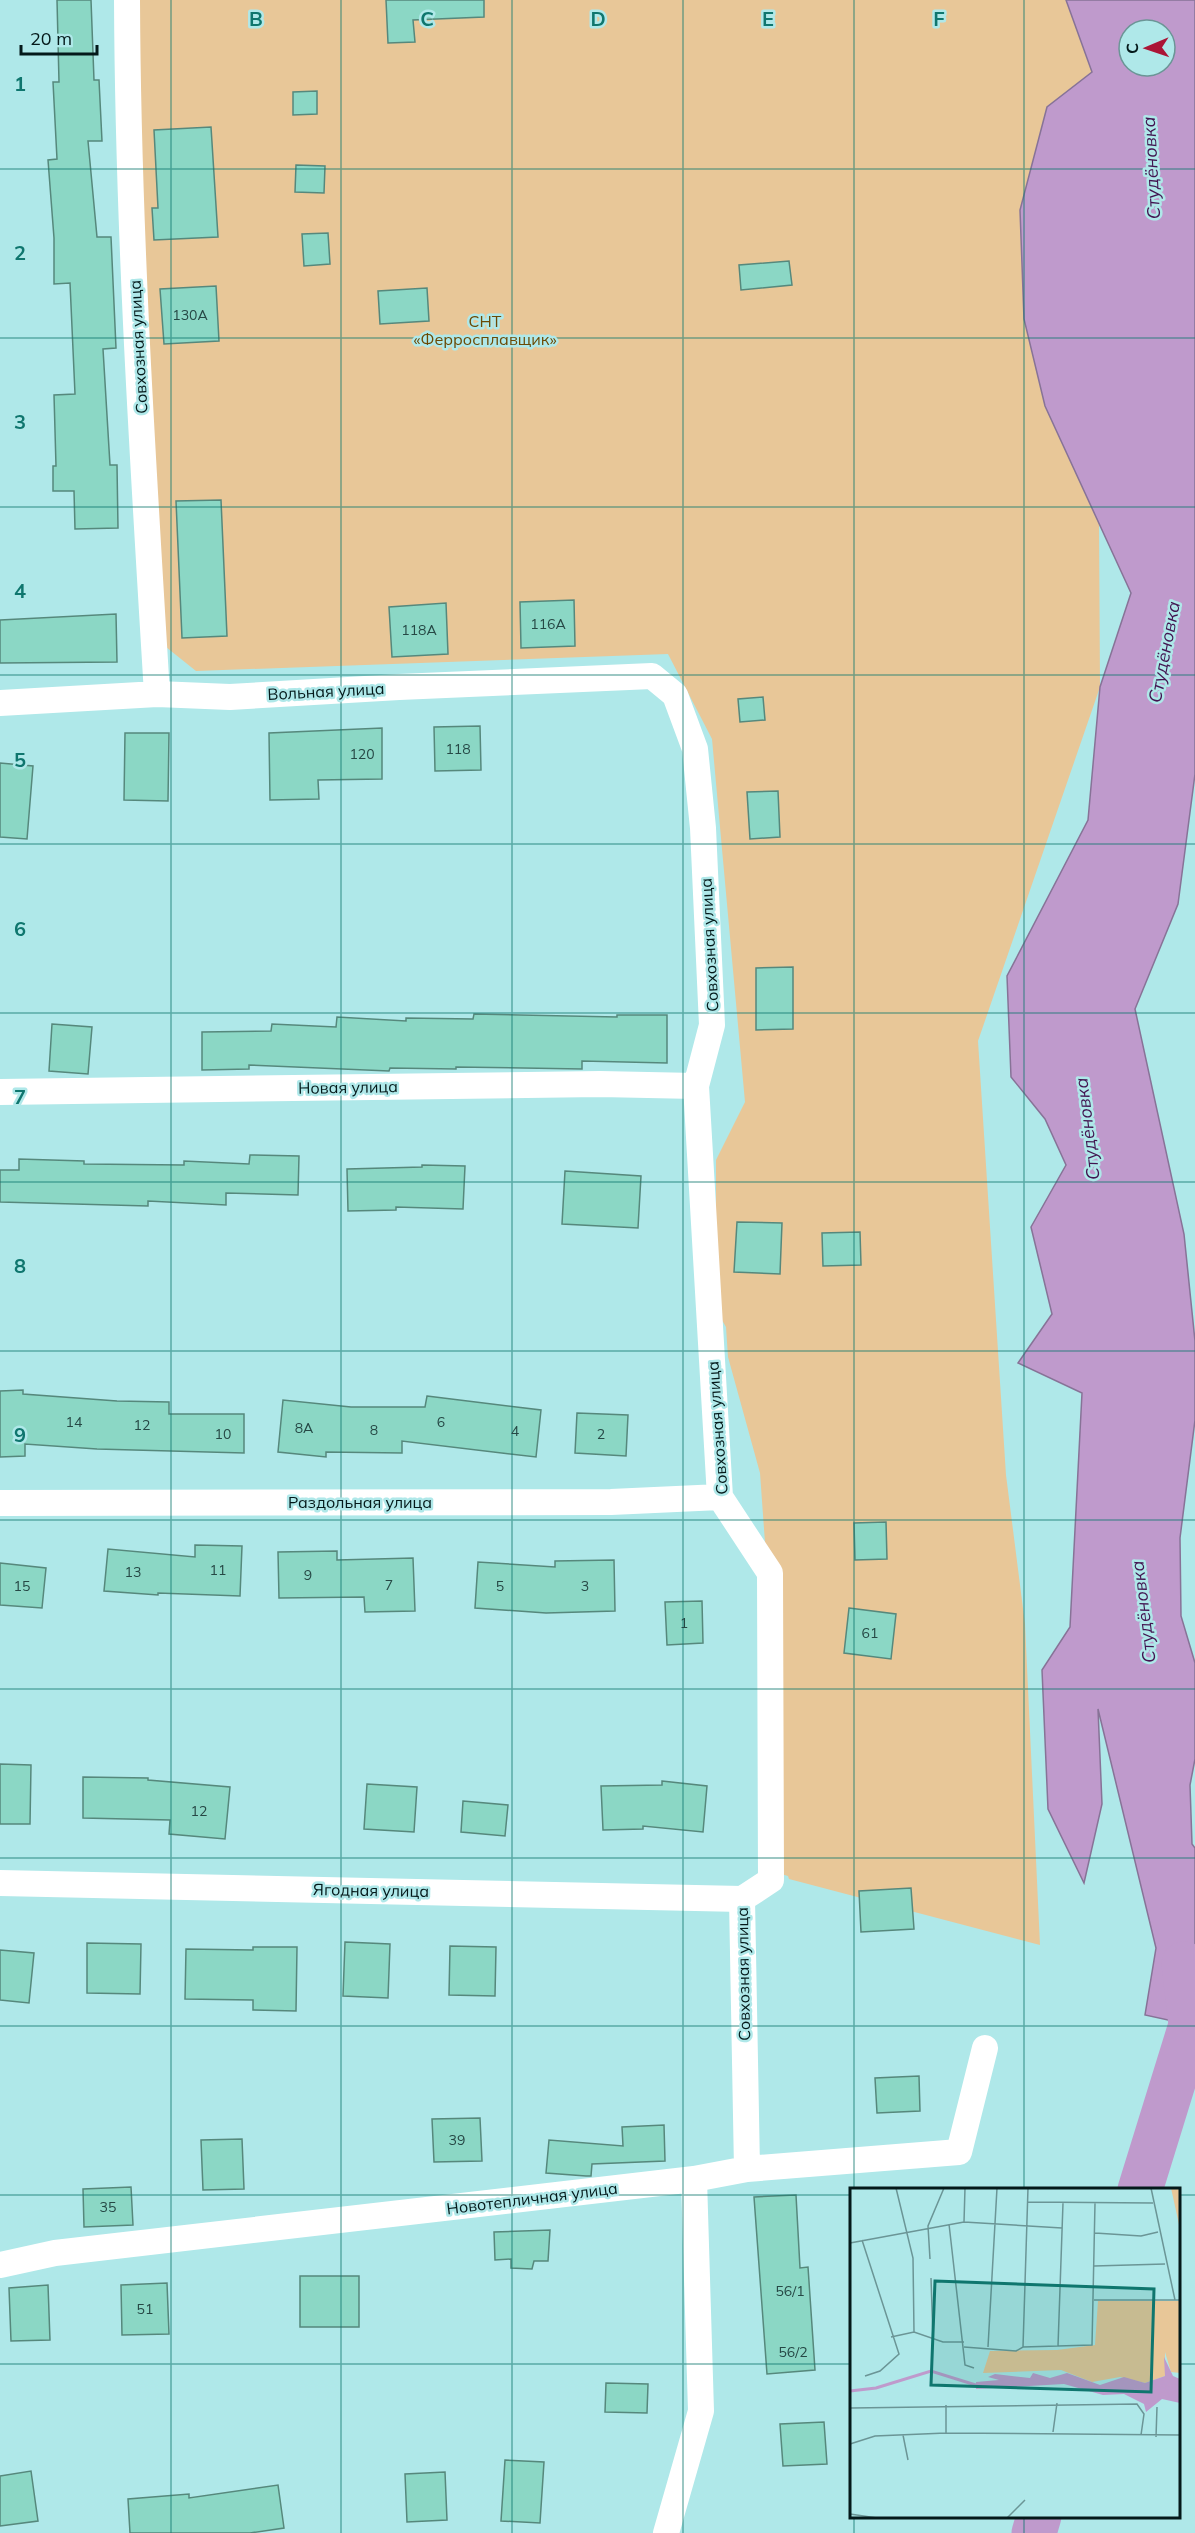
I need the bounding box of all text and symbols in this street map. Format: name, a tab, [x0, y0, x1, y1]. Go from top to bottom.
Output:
text: B	[249, 6, 263, 31]
text: C	[420, 6, 434, 31]
text: D	[590, 6, 606, 31]
text: E	[762, 6, 774, 31]
text: F	[933, 6, 945, 31]
scale bar	[21, 18, 98, 56]
north arrow	[1117, 18, 1177, 78]
text: 20 m	[30, 27, 72, 50]
text: С	[1122, 43, 1142, 54]
text: 1	[14, 71, 26, 96]
water label: Студёновка	[1137, 116, 1165, 220]
text: 2	[14, 240, 26, 265]
street label: Совхозная улица	[125, 280, 151, 414]
house number: 130А	[172, 306, 208, 324]
park label: СНТ «Ферросплавщик»	[413, 311, 557, 349]
text: 3	[14, 409, 26, 434]
text: 4	[14, 578, 26, 603]
water label: Студёновка	[1143, 599, 1185, 705]
house number: 116А	[530, 615, 566, 633]
house number: 118А	[401, 621, 437, 639]
street label: Вольная улица	[267, 678, 385, 704]
house number: 118	[445, 740, 471, 758]
house number: 120	[349, 745, 375, 763]
text: 5	[14, 747, 26, 772]
street label: Совхозная улица	[696, 878, 722, 1012]
text: 6	[14, 916, 26, 941]
street label: Новая улица	[298, 1076, 398, 1098]
water label: Студёновка	[1069, 1077, 1105, 1181]
text: 7	[14, 1084, 26, 1109]
text: 8	[14, 1253, 26, 1278]
street label: Совхозная улица	[702, 1361, 732, 1495]
house number: 14	[66, 1413, 83, 1431]
house number: 6	[437, 1413, 445, 1431]
house number: 12	[134, 1416, 150, 1434]
house number: 8А	[295, 1419, 314, 1437]
house number: 8	[370, 1421, 378, 1439]
text: 9	[14, 1422, 26, 1447]
house number: 4	[511, 1422, 520, 1440]
house number: 10	[215, 1425, 231, 1443]
house number: 2	[597, 1425, 605, 1443]
street label: Раздольная улица	[288, 1492, 432, 1512]
water label: Студёновка	[1125, 1560, 1161, 1664]
house number: 11	[210, 1561, 226, 1579]
house number: 13	[125, 1563, 141, 1581]
house number: 9	[304, 1566, 312, 1584]
house number: 7	[385, 1576, 393, 1594]
house number: 15	[14, 1577, 30, 1595]
house number: 5	[496, 1577, 504, 1595]
house number: 3	[581, 1577, 589, 1595]
house number: 1	[680, 1614, 688, 1632]
house number: 61	[862, 1624, 878, 1642]
house number: 12	[191, 1802, 207, 1820]
street label: Ягодная улица	[313, 1879, 429, 1901]
street label: Совхозная улица	[732, 1907, 754, 2041]
house number: 39	[449, 2131, 465, 2149]
street label: Новотепличная улица	[445, 2178, 619, 2218]
inset map	[850, 2188, 1180, 2518]
house number: 35	[100, 2198, 116, 2216]
house number: 56/1	[775, 2282, 805, 2300]
house number: 51	[137, 2300, 153, 2318]
house number: 56/2	[778, 2343, 808, 2361]

